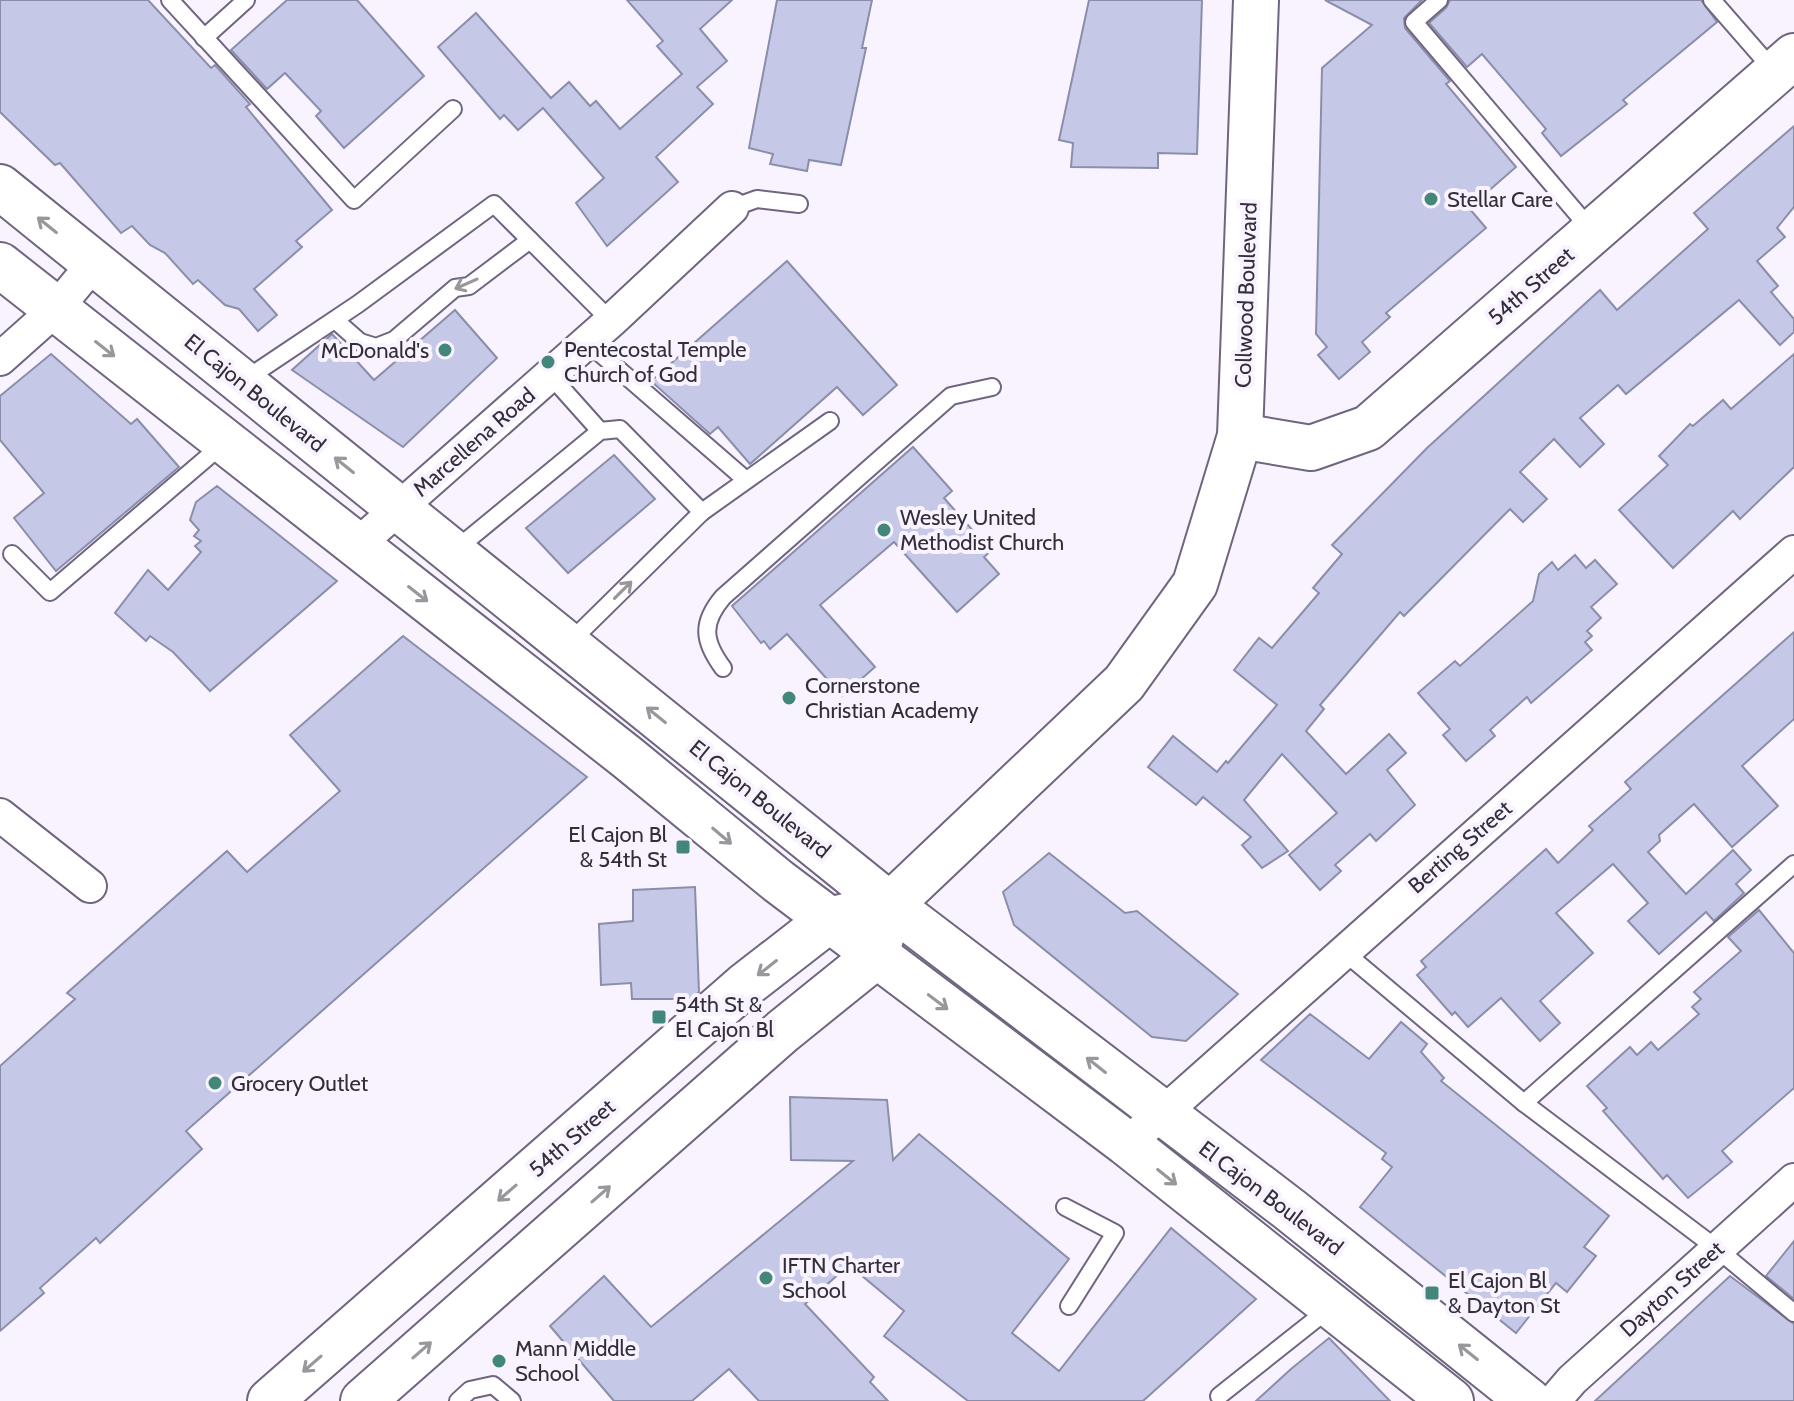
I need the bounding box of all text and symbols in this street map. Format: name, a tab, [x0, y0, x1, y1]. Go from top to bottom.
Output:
place label: Stellar Care	[1447, 186, 1553, 213]
marker: Stellar Care	[1422, 190, 1440, 208]
street label: Collwood Boulevard	[1229, 202, 1263, 388]
one-way arrow	[37, 216, 58, 234]
street label: 54th Street	[1482, 241, 1580, 331]
one-way arrow	[455, 277, 479, 292]
street label: El Cajon Boulevard	[179, 328, 331, 458]
place label: Pentecostal Temple Church of God	[564, 336, 747, 388]
place label: McDonald's	[321, 337, 429, 364]
one-way arrow	[94, 340, 115, 357]
marker: McDonald's	[436, 341, 454, 359]
marker: Pentecostal Temple Church of God	[539, 353, 557, 371]
street label: Marcellena Road	[407, 382, 541, 502]
one-way arrow	[334, 456, 355, 473]
place label: Wesley United Methodist Church	[900, 504, 1064, 556]
marker: Wesley United Methodist Church	[875, 521, 893, 539]
one-way arrow	[613, 581, 632, 600]
one-way arrow	[407, 586, 428, 603]
place label: Cornerstone Christian Academy	[805, 672, 979, 724]
marker: Cornerstone Christian Academy	[780, 689, 798, 707]
one-way arrow	[645, 707, 666, 725]
street label: El Cajon Boulevard	[684, 734, 836, 864]
street label: Berting Street	[1403, 794, 1518, 899]
place label: El Cajon Bl & 54th St	[568, 821, 668, 873]
one-way arrow	[712, 827, 732, 845]
marker: El Cajon Bl & 54th St	[674, 838, 692, 856]
one-way arrow	[757, 959, 778, 976]
place label: 54th St & El Cajon Bl	[675, 991, 774, 1043]
one-way arrow	[927, 993, 949, 1010]
marker: 54th St & El Cajon Bl	[650, 1008, 668, 1026]
one-way arrow	[1086, 1056, 1107, 1073]
place label: Grocery Outlet	[231, 1070, 369, 1097]
marker: Grocery Outlet	[206, 1074, 224, 1092]
street label: 54th Street	[523, 1093, 621, 1183]
street label: El Cajon Boulevard	[1194, 1135, 1348, 1261]
one-way arrow	[1156, 1168, 1177, 1185]
one-way arrow	[498, 1184, 518, 1202]
one-way arrow	[590, 1185, 610, 1203]
street label: Dayton Street	[1615, 1235, 1730, 1343]
place label: IFTN Charter School	[782, 1252, 900, 1304]
place label: El Cajon Bl & Dayton St	[1448, 1267, 1561, 1319]
marker: IFTN Charter School	[757, 1269, 775, 1287]
marker: El Cajon Bl & Dayton St	[1423, 1284, 1441, 1302]
place label: Mann Middle School	[515, 1335, 636, 1387]
one-way arrow	[411, 1341, 431, 1359]
one-way arrow	[1458, 1344, 1479, 1361]
marker: Mann Middle School	[490, 1352, 508, 1370]
one-way arrow	[302, 1355, 322, 1373]

